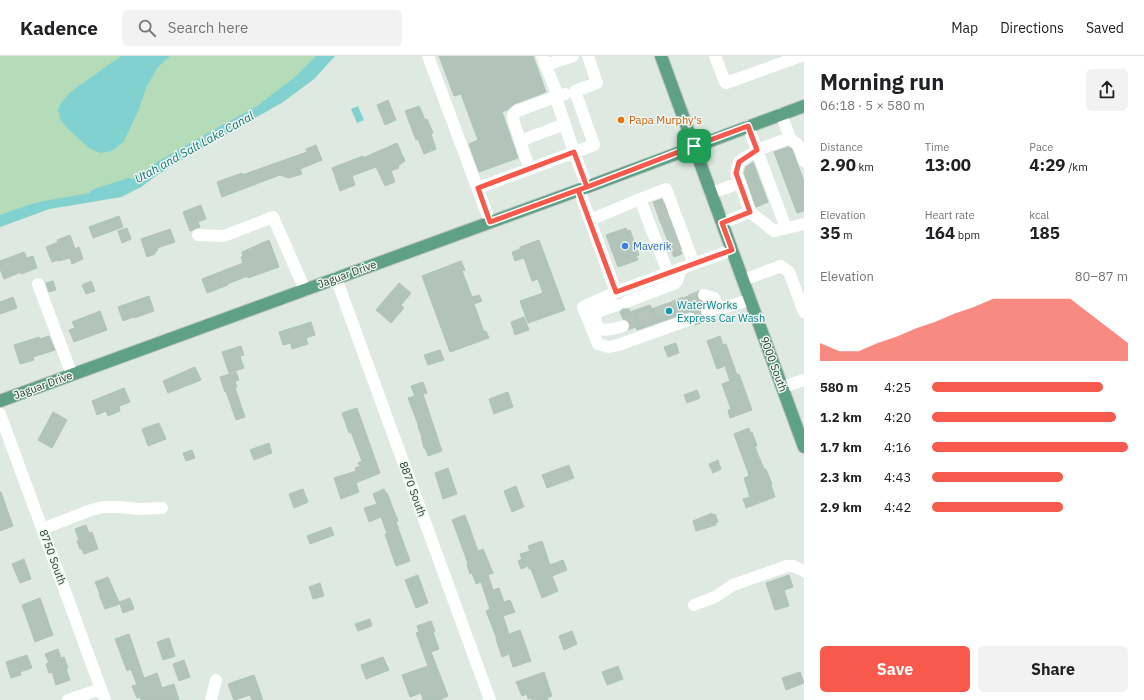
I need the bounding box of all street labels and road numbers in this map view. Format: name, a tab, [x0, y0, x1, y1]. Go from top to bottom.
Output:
street label: Jaguar Drive	[316, 257, 378, 291]
street label: 9000 South	[758, 334, 790, 394]
street label: Jaguar Drive	[12, 368, 74, 402]
street label: 8870 South	[397, 459, 429, 519]
street label: 8750 South	[37, 527, 69, 587]

